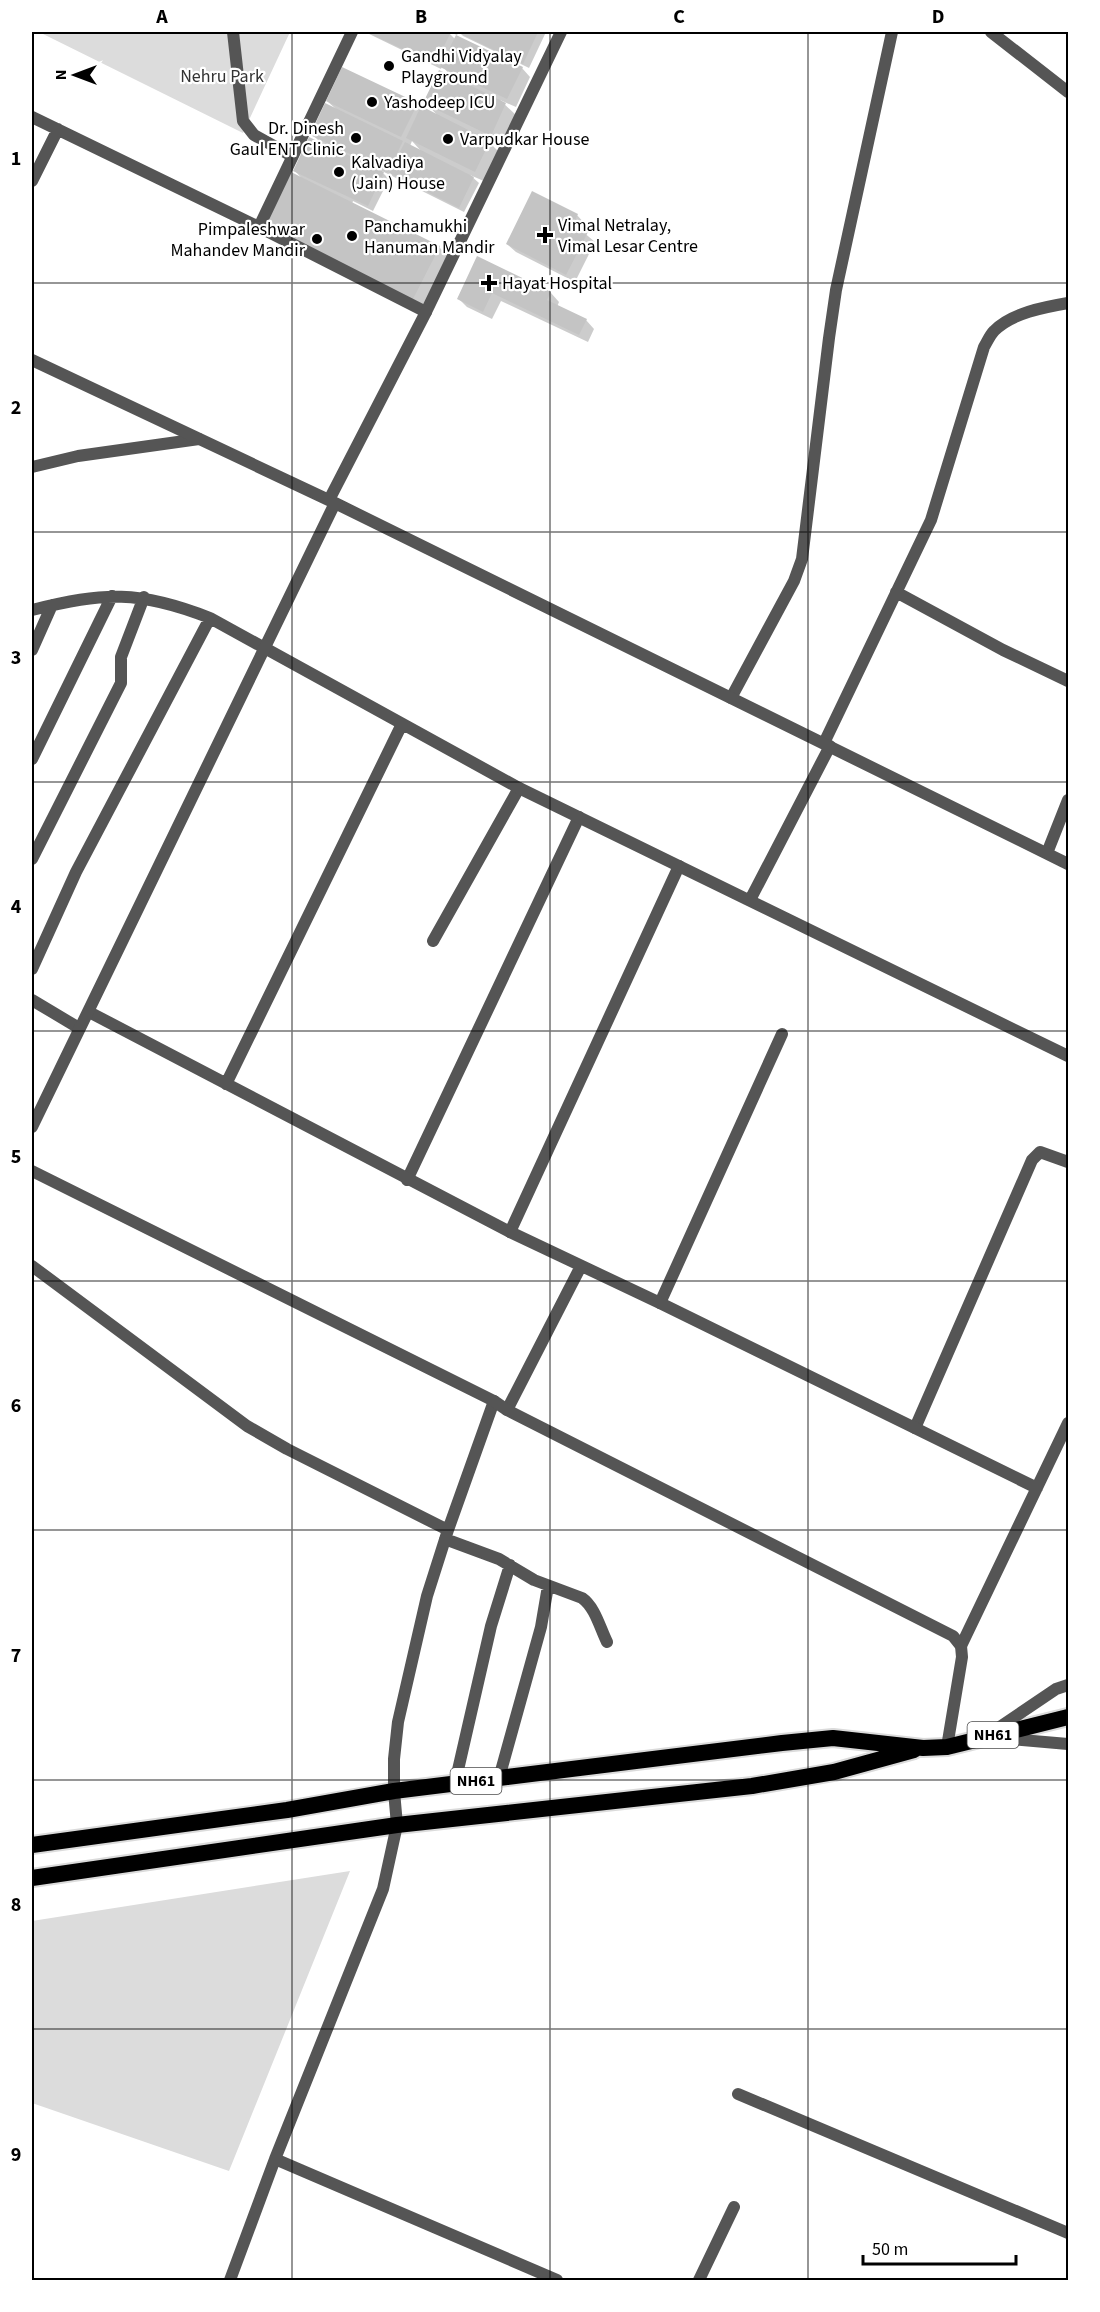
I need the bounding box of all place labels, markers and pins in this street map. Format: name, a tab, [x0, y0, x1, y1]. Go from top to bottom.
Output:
place label: Gandhi Vidyalay Playground	[401, 44, 522, 90]
marker: Gandhi Vidyalay Playground	[382, 59, 396, 73]
place label: Yashodeep ICU	[383, 90, 495, 115]
marker: Yashodeep ICU	[365, 95, 379, 109]
place label: Dr. Dinesh Gaul ENT Clinic	[230, 116, 344, 162]
place label: Varpudkar House	[460, 127, 589, 152]
marker: Dr. Dinesh Gaul ENT Clinic	[349, 131, 363, 145]
marker: Varpudkar House	[441, 132, 455, 146]
place label: Kalvadiya (Jain) House	[351, 150, 445, 196]
marker: Kalvadiya (Jain) House	[332, 165, 346, 179]
place label: Vimal Netralay, Vimal Lesar Centre	[558, 213, 698, 259]
place label: Panchamukhi Hanuman Mandir	[364, 214, 495, 260]
place label: Pimpaleshwar Mahandev Mandir	[170, 217, 306, 263]
marker: Vimal Netralay, Vimal Lesar Centre	[536, 226, 554, 244]
marker: Panchamukhi Hanuman Mandir	[345, 229, 359, 243]
marker: Pimpaleshwar Mahandev Mandir	[310, 232, 324, 246]
place label: Hayat Hospital	[502, 271, 612, 296]
marker: Hayat Hospital	[480, 274, 498, 292]

